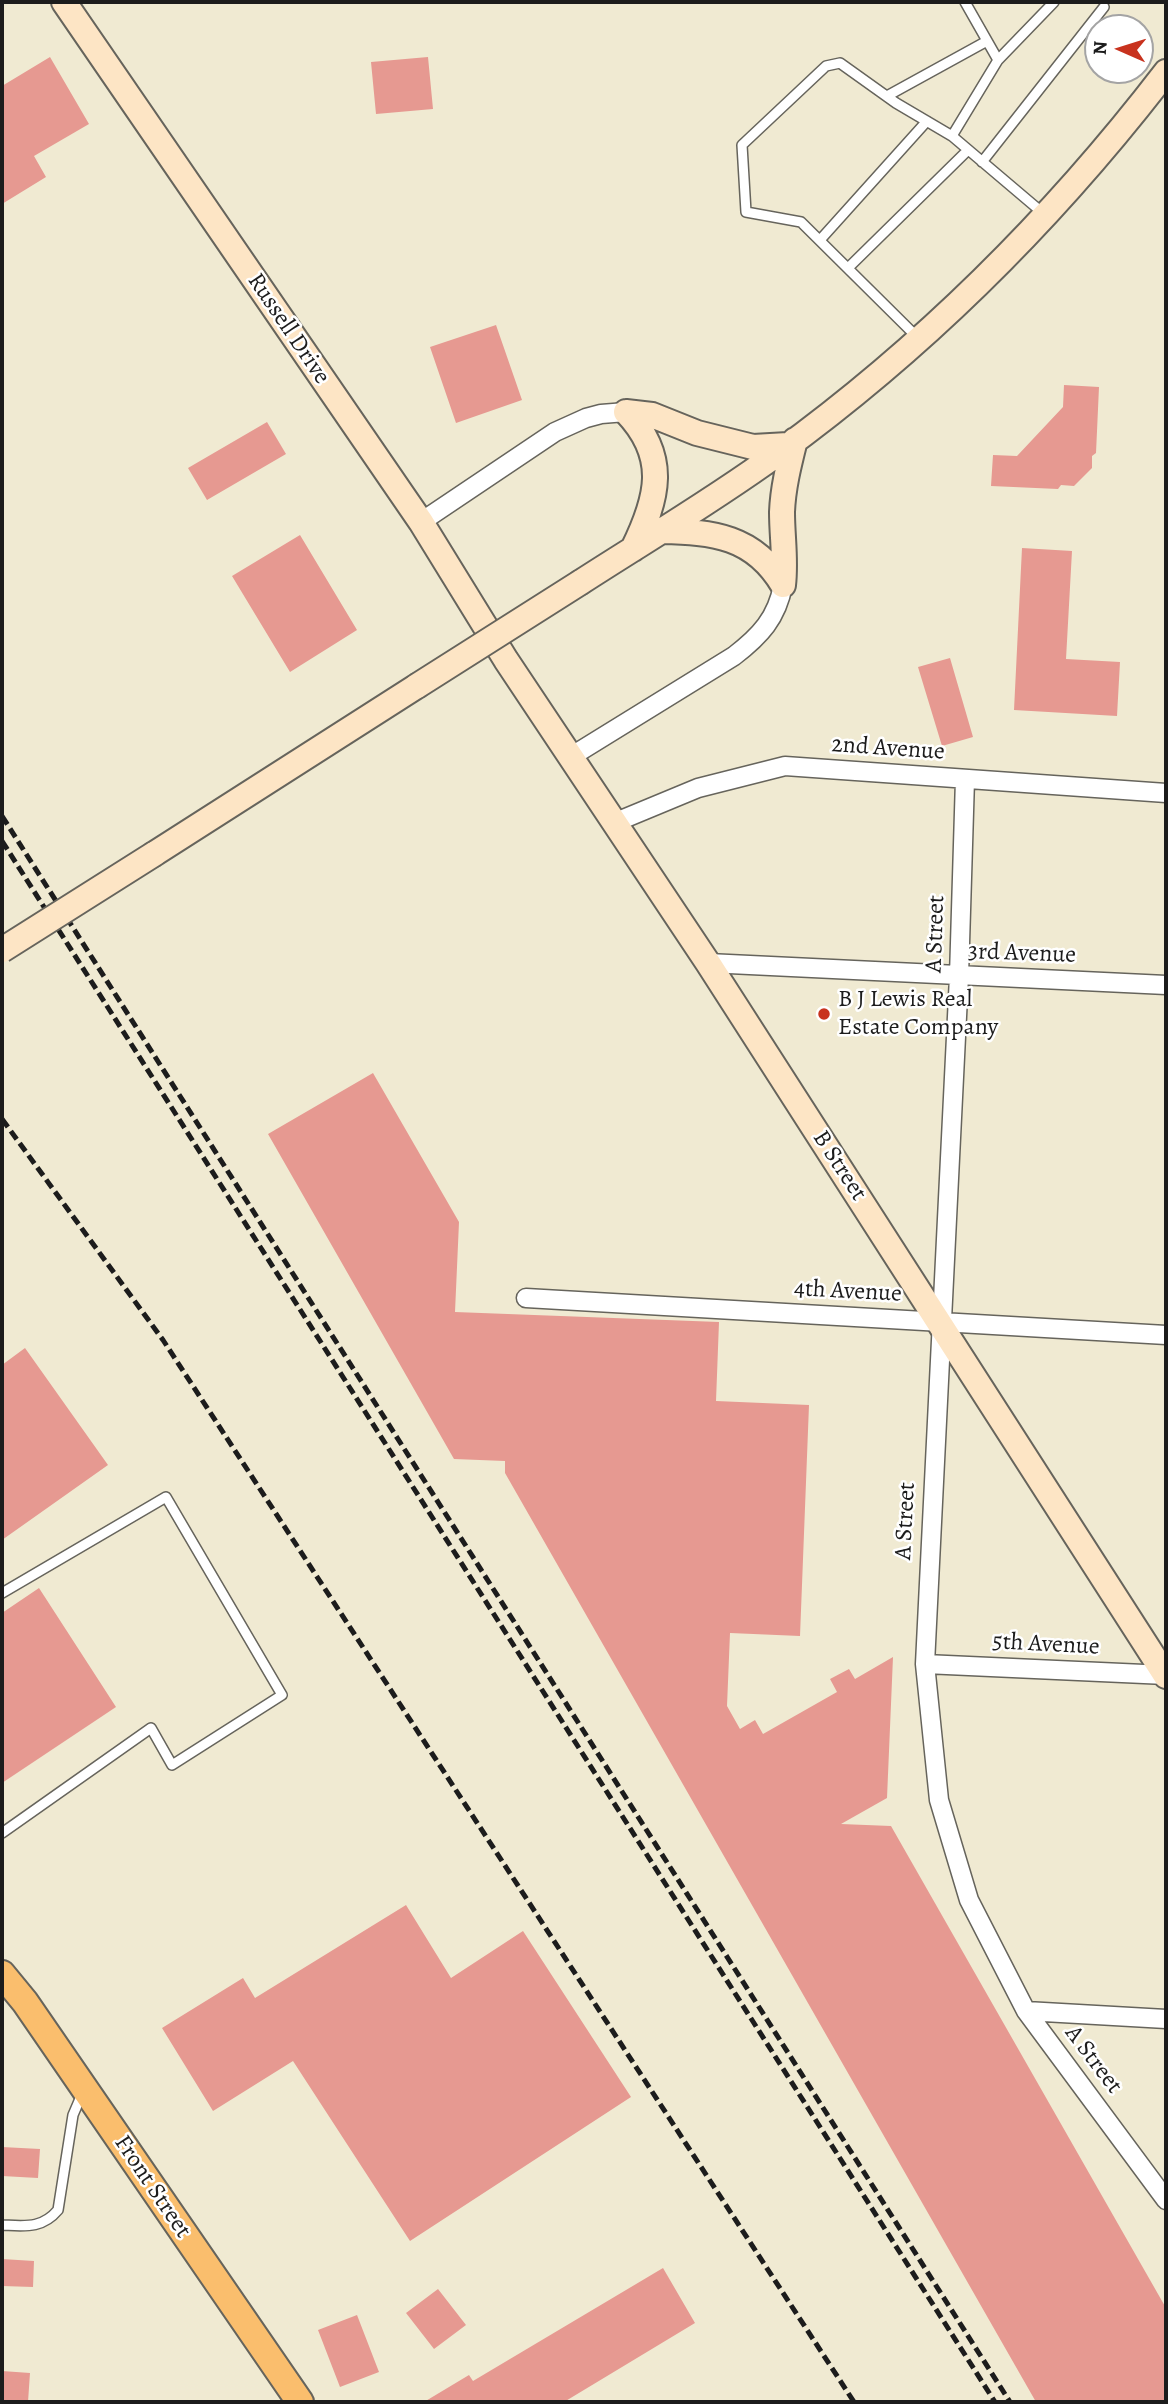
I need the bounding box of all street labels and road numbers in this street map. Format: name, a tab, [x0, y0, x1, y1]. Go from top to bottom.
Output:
street label: Russell Drive	[240, 268, 336, 390]
street label: 2nd Avenue	[830, 731, 946, 767]
street label: A Street	[920, 895, 952, 973]
street label: 3rd Avenue	[968, 938, 1076, 970]
street label: B Street	[806, 1125, 872, 1207]
street label: 4th Avenue	[793, 1275, 903, 1309]
street label: A Street	[890, 1481, 922, 1561]
street label: 5th Avenue	[992, 1628, 1100, 1662]
street label: A Street	[1058, 2020, 1128, 2100]
street label: Front Street	[107, 2130, 197, 2244]

